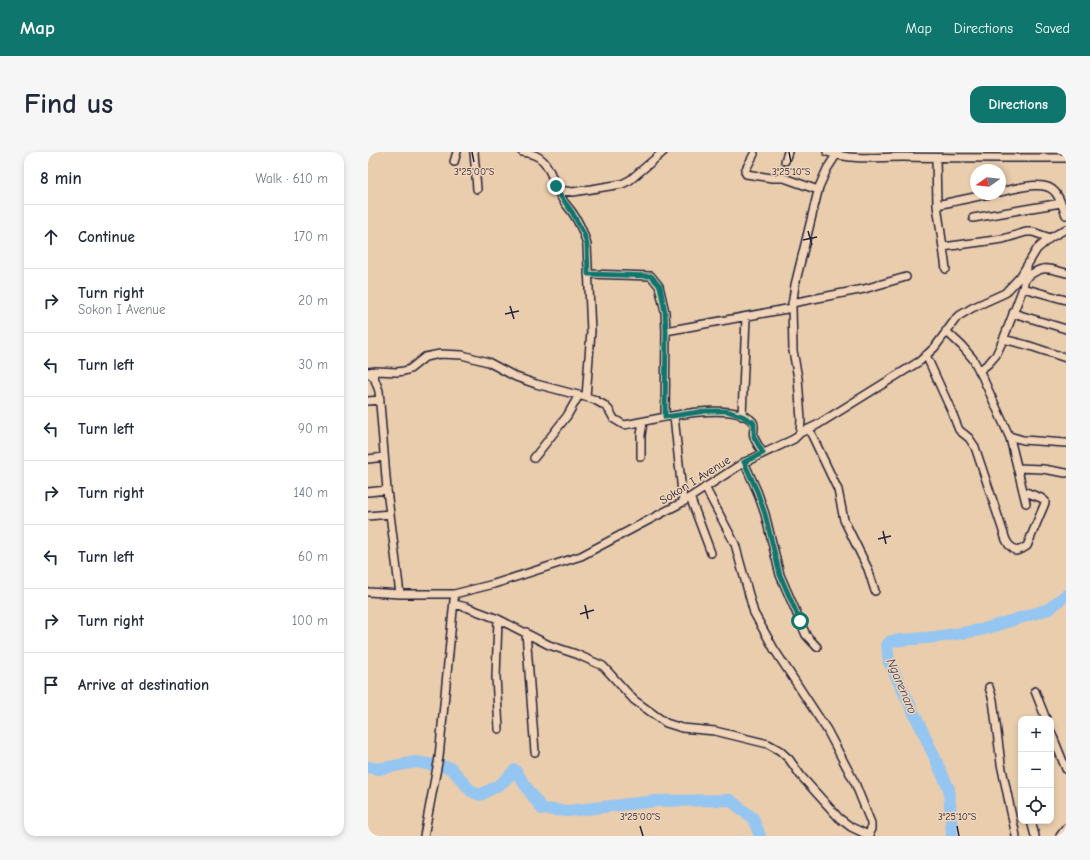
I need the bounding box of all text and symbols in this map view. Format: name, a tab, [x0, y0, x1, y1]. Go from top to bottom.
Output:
text: Map	[20, 17, 55, 39]
text: Map	[905, 20, 932, 37]
text: Directions	[954, 20, 1013, 37]
text: Saved	[1035, 20, 1070, 37]
button: Directions	[970, 86, 1066, 123]
text: Find us	[24, 88, 113, 120]
north arrow	[970, 164, 1006, 200]
text: 3°25'00"S	[454, 166, 495, 178]
text: 3°25'10"S	[772, 166, 811, 178]
text: 8 min	[40, 169, 82, 188]
text: Walk · 610 m	[256, 171, 328, 186]
route end	[547, 177, 565, 195]
icon: ahead	[40, 226, 62, 248]
text: Continue	[78, 228, 135, 246]
text: 170 m	[294, 229, 328, 244]
text: Turn right	[78, 284, 144, 302]
icon: right	[40, 290, 62, 312]
text: 20 m	[298, 293, 328, 308]
text: Sokon I Avenue	[78, 302, 166, 317]
icon: left	[40, 354, 62, 376]
text: Turn left	[78, 356, 134, 374]
text: 30 m	[298, 357, 328, 372]
icon: left	[40, 418, 62, 440]
text: Turn left	[78, 420, 134, 438]
text: 90 m	[298, 421, 328, 436]
street label: Sokon I Avenue	[657, 453, 733, 507]
icon: right	[40, 482, 62, 504]
text: Turn right	[78, 484, 144, 502]
text: 140 m	[294, 485, 328, 500]
icon: left	[40, 546, 62, 568]
text: Turn left	[78, 548, 134, 566]
text: 60 m	[298, 549, 328, 564]
icon: right	[40, 610, 62, 632]
text: Turn right	[78, 612, 144, 630]
route start	[791, 612, 809, 630]
text: 100 m	[292, 613, 328, 628]
water label: Ngarenaro	[884, 656, 920, 716]
icon: arrive	[40, 674, 62, 696]
text: Arrive at destination	[78, 676, 209, 694]
map controls	[1018, 716, 1054, 824]
button: +	[1018, 716, 1054, 752]
button: −	[1018, 752, 1054, 788]
button: locate	[1018, 788, 1054, 824]
text: 3°25'00"S	[620, 811, 661, 823]
text: 3°25'10"S	[938, 811, 977, 823]

